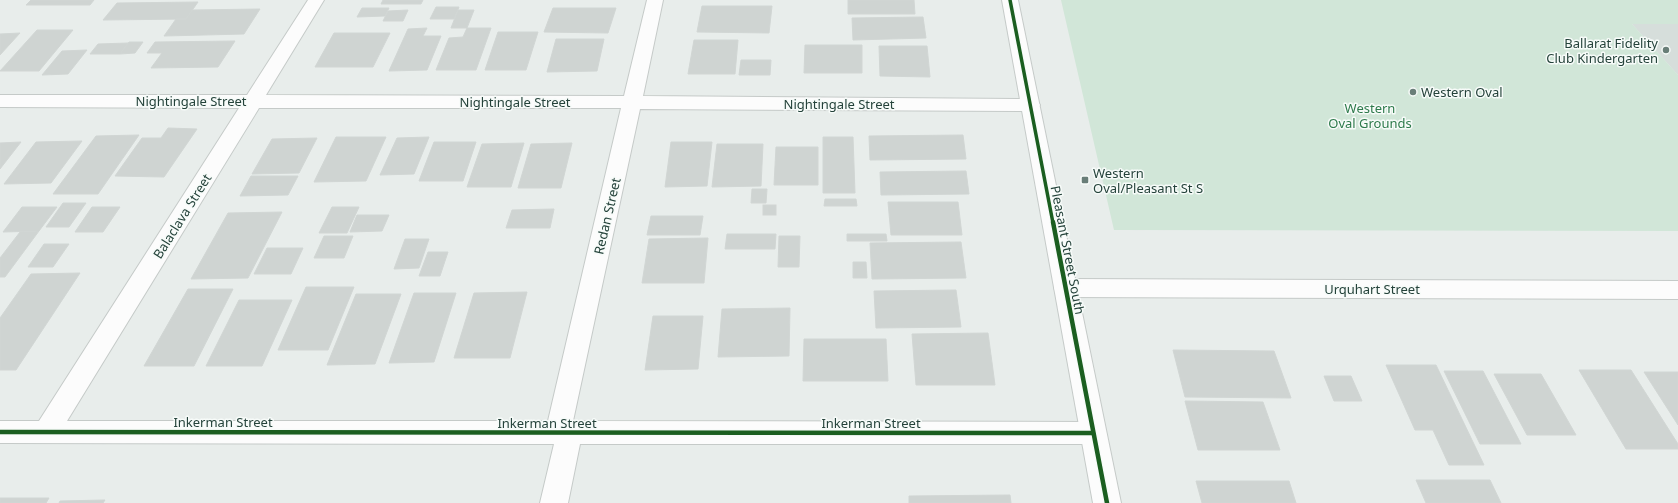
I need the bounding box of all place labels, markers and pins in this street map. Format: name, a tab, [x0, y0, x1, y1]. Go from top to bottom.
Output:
place label: Ballarat Fidelity Club Kindergarten	[1546, 34, 1658, 67]
marker: Ballarat Fidelity Club Kindergarten	[1661, 45, 1671, 55]
place label: Western Oval	[1421, 83, 1503, 101]
marker: Western Oval	[1408, 87, 1418, 97]
place label: Western Oval/Pleasant St S	[1093, 164, 1203, 197]
marker: Western Oval/Pleasant St S	[1080, 175, 1090, 185]

